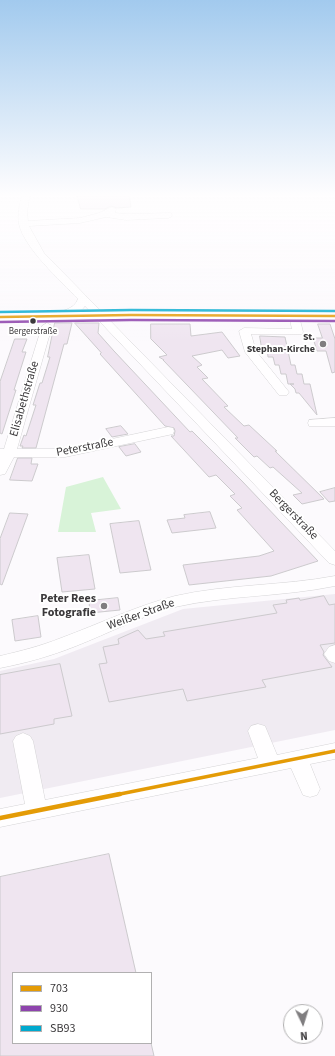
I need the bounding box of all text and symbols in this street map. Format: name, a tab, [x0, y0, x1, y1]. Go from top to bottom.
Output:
marker: Bergerstraße	[28, 316, 38, 326]
place label: Bergerstraße	[9, 327, 57, 337]
place label: St. Stephan-Kirche	[247, 332, 315, 356]
marker: St. Stephan-Kirche	[318, 339, 328, 349]
street label: Elisabethstraße	[7, 359, 43, 439]
street label: Peterstraße	[55, 435, 115, 461]
street label: Bergerstraße	[265, 487, 321, 543]
place label: Peter Rees Fotografie	[40, 592, 96, 620]
street label: Weißer Straße	[105, 596, 177, 634]
marker: Peter Rees Fotografie	[99, 601, 109, 611]
legend	[12, 972, 152, 1044]
text: 703	[50, 980, 68, 997]
text: 930	[50, 1000, 68, 1017]
north arrow	[283, 1004, 323, 1044]
text: SB93	[50, 1020, 75, 1037]
text: N	[300, 1028, 308, 1043]

